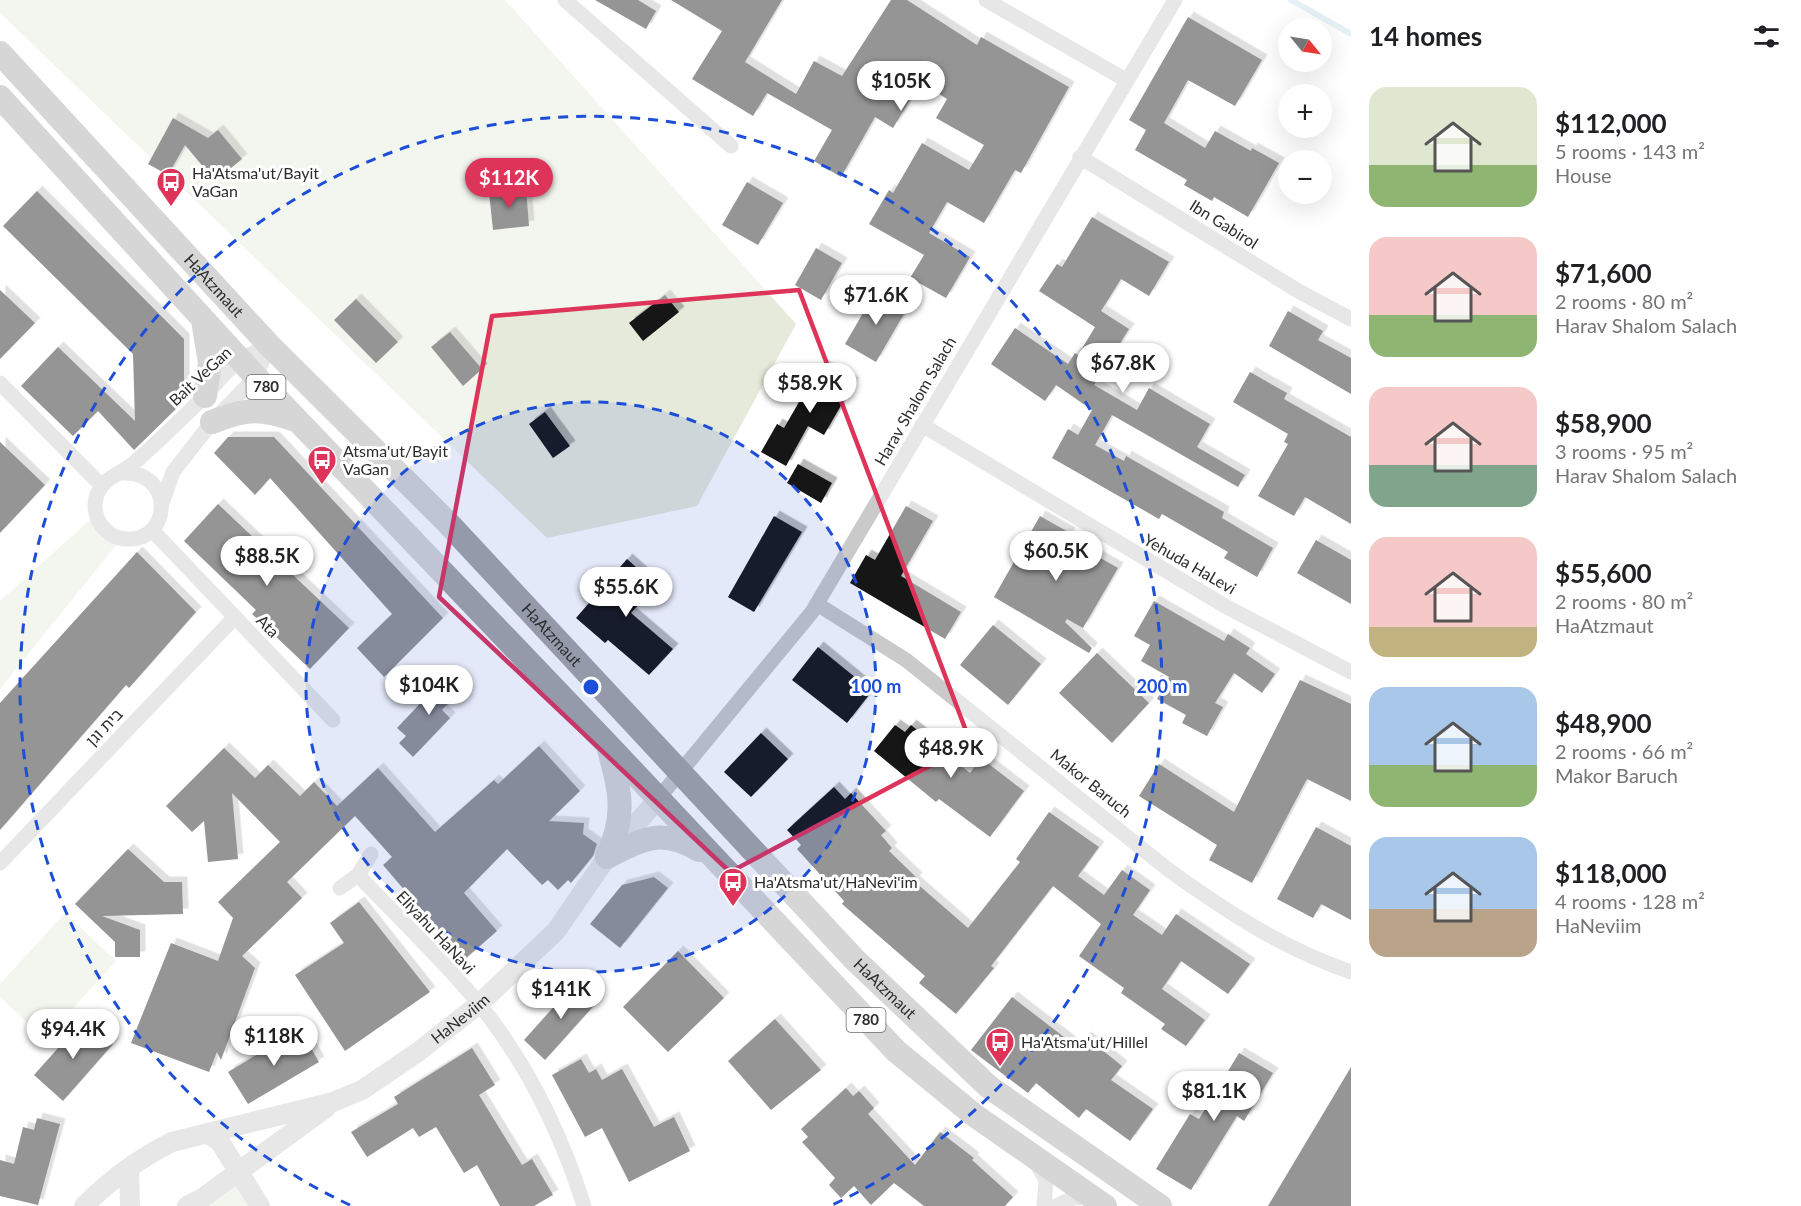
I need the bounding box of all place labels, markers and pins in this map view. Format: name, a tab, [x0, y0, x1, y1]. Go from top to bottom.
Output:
pin: $105K	[859, 61, 943, 112]
pin: $112K	[467, 158, 551, 209]
place label: Ha'Atsma'ut/Bayit VaGan	[192, 163, 319, 200]
bus stop icon: Ha'Atsma'ut/Bayit VaGan	[155, 166, 187, 208]
pin: $71.6K	[827, 275, 925, 326]
pin: $67.8K	[1074, 343, 1172, 394]
pin: $58.9K	[761, 363, 859, 414]
place label: Atsma'ut/Bayit VaGan	[343, 441, 448, 478]
bus stop icon: Atsma'ut/Bayit VaGan	[306, 444, 338, 486]
pin: $60.5K	[1007, 531, 1105, 582]
pin: $88.5K	[218, 536, 316, 587]
pin: $55.6K	[577, 567, 675, 618]
pin: $104K	[387, 665, 471, 716]
centre of rings	[581, 677, 601, 697]
pin: $48.9K	[902, 728, 1000, 779]
bus stop icon: Ha'Atsma'ut/HaNevi'im	[717, 866, 749, 908]
place label: Ha'Atsma'ut/HaNevi'im	[754, 872, 918, 891]
pin: $141K	[519, 969, 603, 1020]
pin: $94.4K	[24, 1009, 122, 1060]
pin: $118K	[232, 1016, 316, 1067]
bus stop icon: Ha'Atsma'ut/Hillel	[984, 1026, 1016, 1068]
place label: Ha'Atsma'ut/Hillel	[1021, 1032, 1148, 1051]
pin: $81.1K	[1165, 1071, 1263, 1122]

